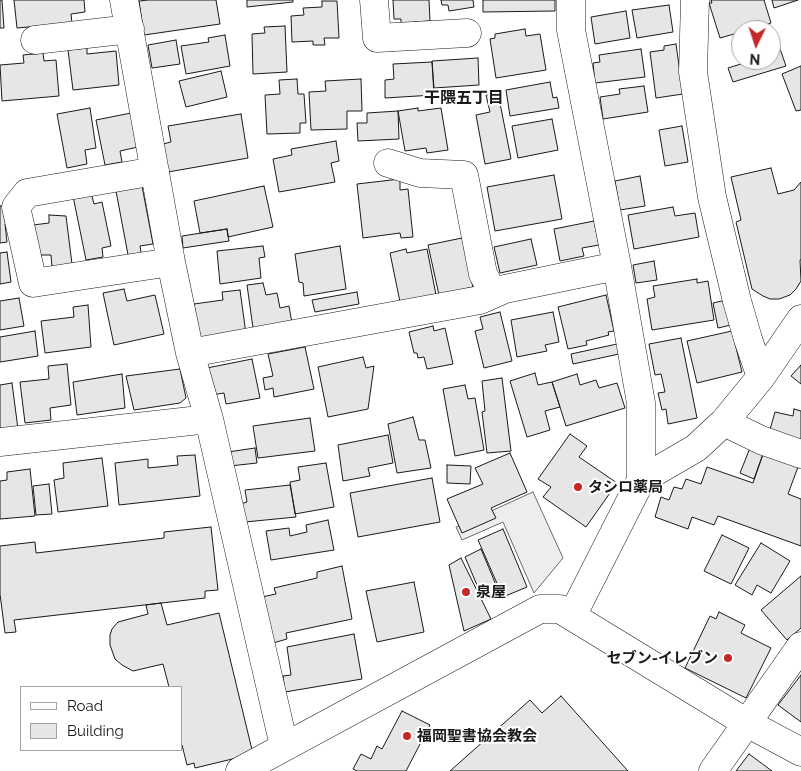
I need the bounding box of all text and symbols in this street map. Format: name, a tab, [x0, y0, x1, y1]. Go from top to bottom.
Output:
north arrow	[731, 20, 781, 70]
text: N	[749, 51, 761, 67]
district label: 干隈五丁目	[424, 88, 504, 108]
place label: タシロ薬局	[588, 478, 663, 496]
marker: タシロ薬局	[572, 481, 584, 493]
place label: 泉屋	[476, 583, 506, 601]
marker: 泉屋	[460, 586, 472, 598]
place label: セブン-イレブン	[607, 649, 718, 667]
marker: セブン-イレブン	[722, 652, 734, 664]
legend	[20, 686, 182, 751]
text: Road	[67, 697, 103, 715]
text: Building	[67, 722, 124, 740]
place label: 福岡聖書協会教会	[417, 727, 537, 745]
marker: 福岡聖書協会教会	[401, 730, 413, 742]

